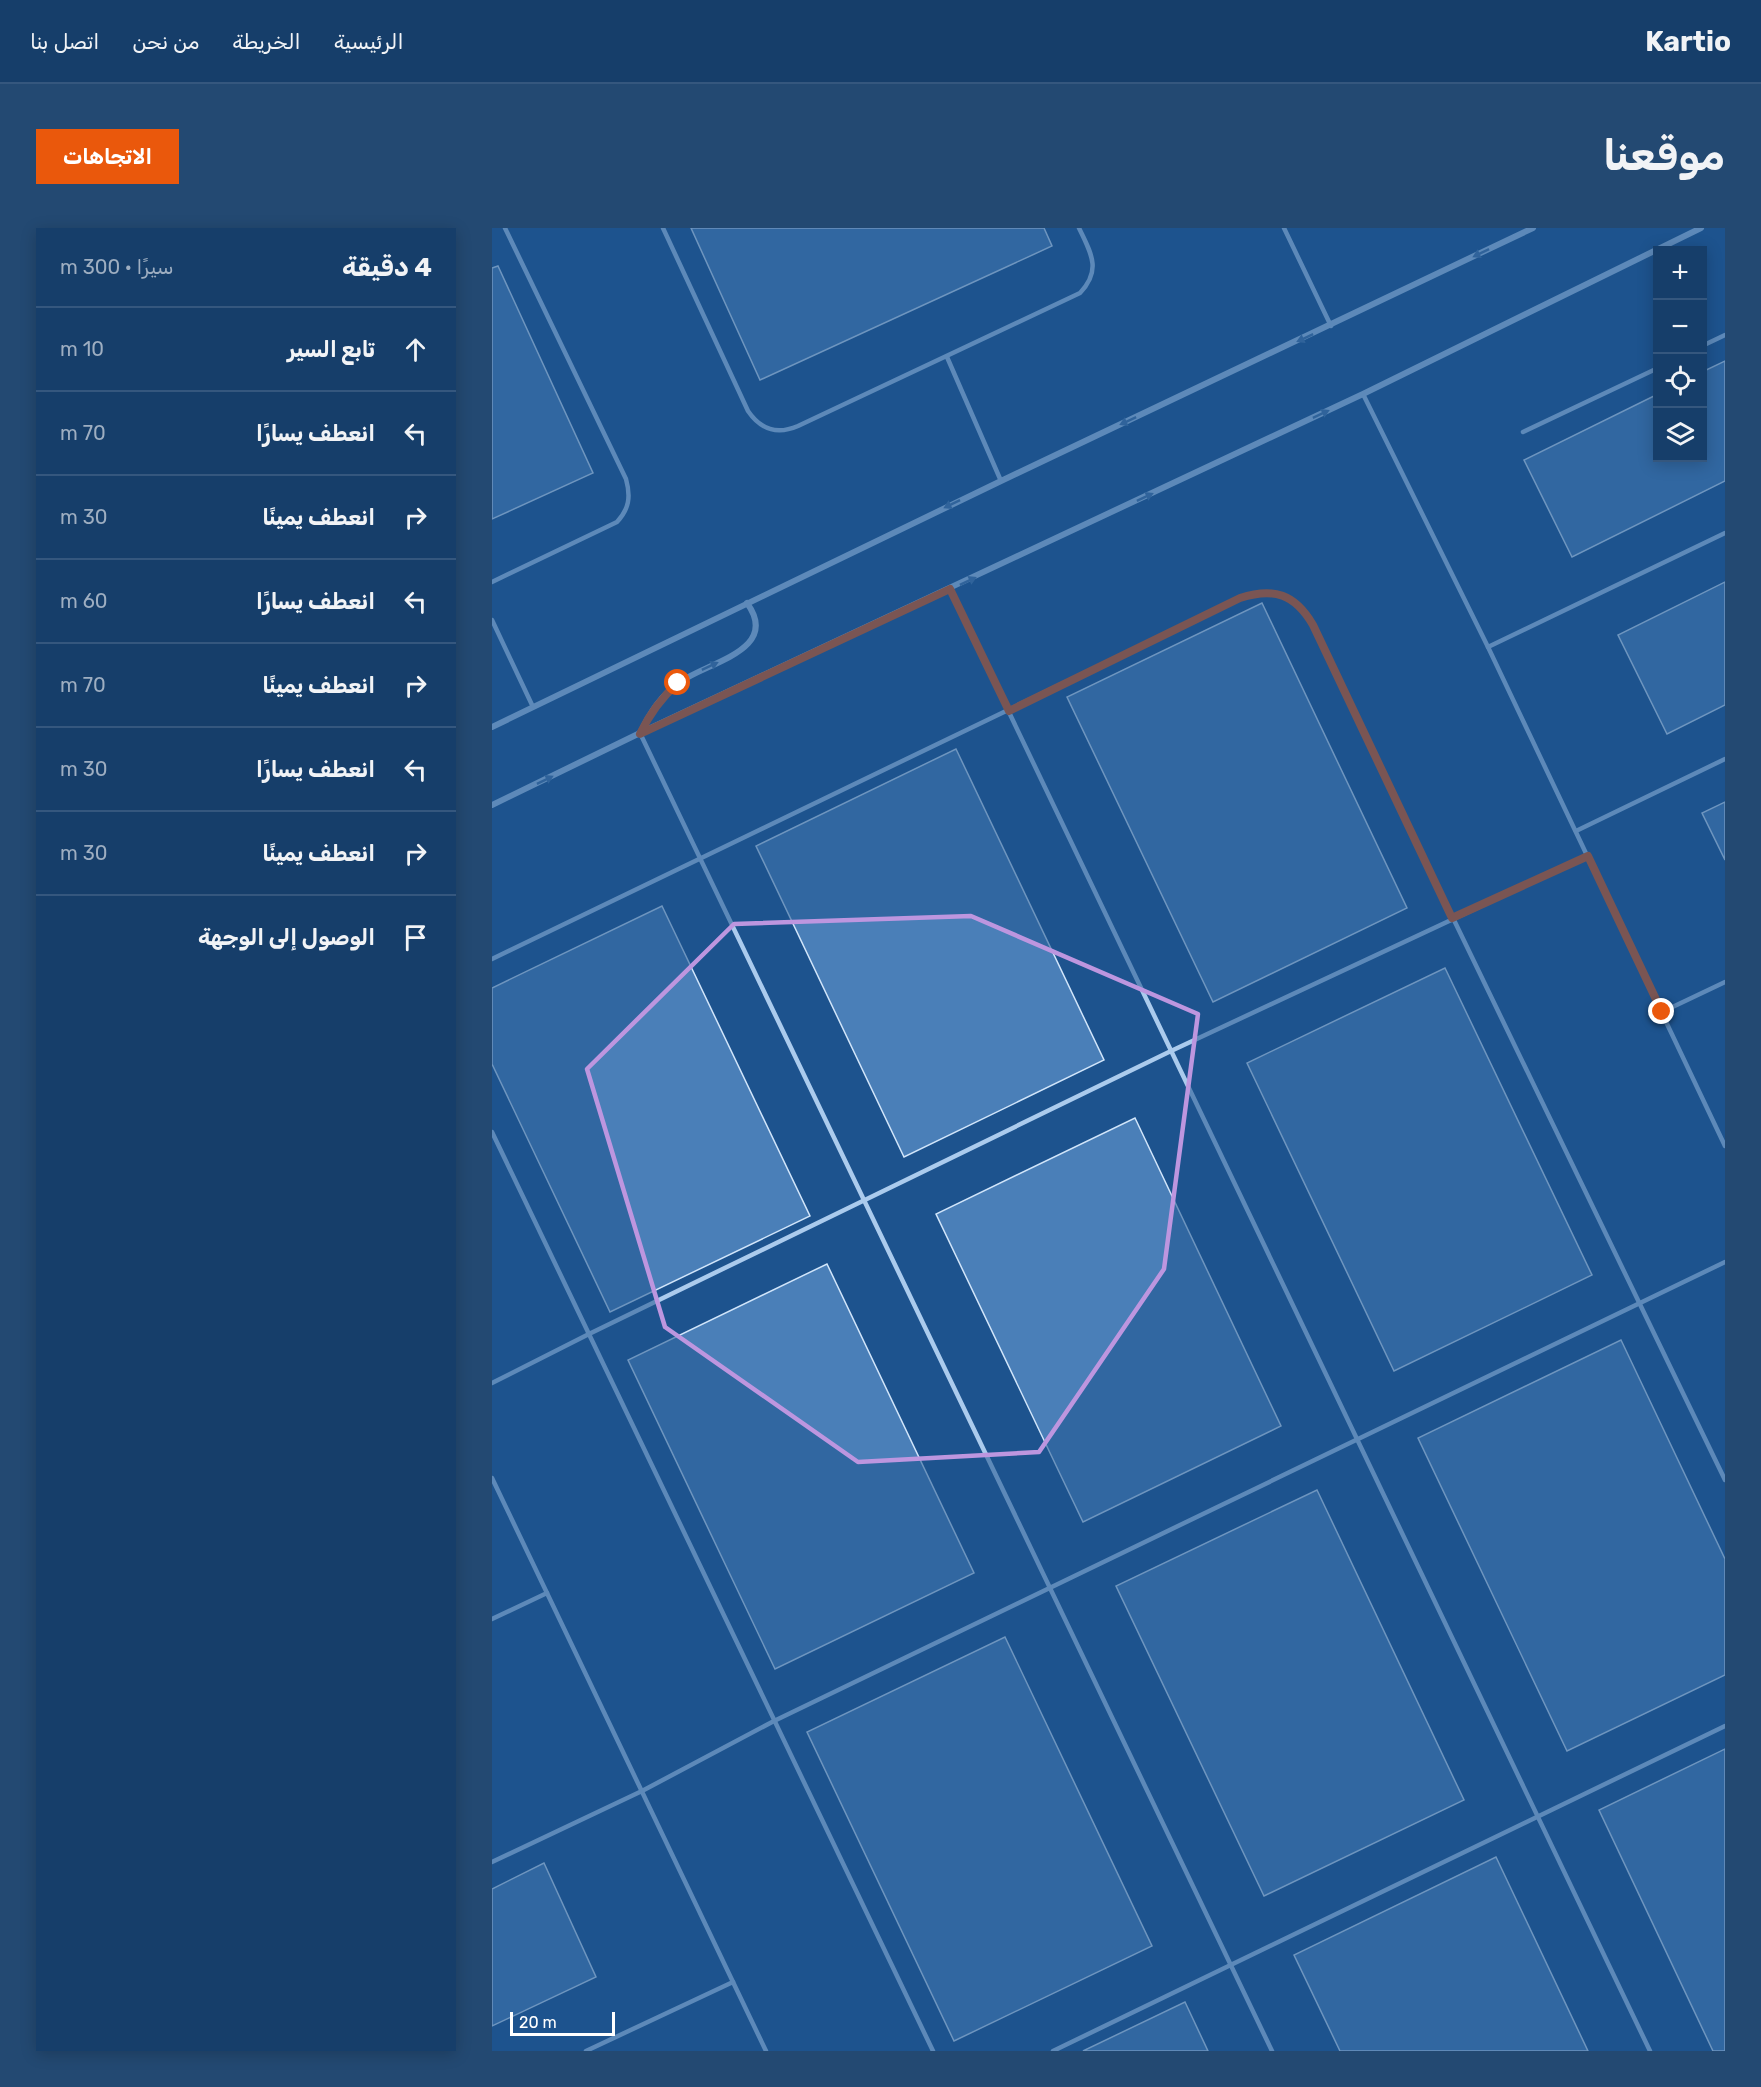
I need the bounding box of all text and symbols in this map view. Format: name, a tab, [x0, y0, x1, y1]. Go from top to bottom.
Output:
text: Kartio	[1645, 25, 1731, 58]
text: اتصل بنا	[30, 29, 99, 54]
text: من نحن	[132, 29, 199, 54]
text: الخريطة	[232, 29, 301, 54]
text: الرئيسية	[334, 29, 404, 54]
button: الاتجاهات	[36, 129, 179, 184]
text: موقعنا	[1603, 131, 1725, 181]
map controls	[1653, 246, 1707, 462]
button: +	[1653, 246, 1707, 300]
one-way arrow	[1472, 249, 1489, 258]
text: 4 دقيقة	[342, 252, 432, 283]
text: سيرًا · 300 m	[60, 255, 173, 279]
button: −	[1653, 300, 1707, 354]
icon: ahead	[399, 333, 432, 366]
one-way arrow	[1296, 333, 1313, 342]
text: تابع السير	[287, 336, 375, 363]
text: 10 m	[60, 337, 104, 361]
button: locate	[1653, 354, 1707, 408]
button: layers	[1653, 408, 1707, 462]
one-way arrow	[1312, 410, 1329, 419]
one-way arrow	[1120, 416, 1137, 425]
icon: left	[399, 417, 432, 450]
text: انعطف يسارًا	[256, 420, 375, 447]
text: 70 m	[60, 421, 106, 445]
one-way arrow	[1136, 493, 1153, 502]
one-way arrow	[943, 499, 961, 509]
icon: right	[399, 501, 432, 534]
text: انعطف يمينًا	[262, 504, 375, 531]
text: 30 m	[60, 505, 107, 529]
one-way arrow	[960, 576, 977, 585]
icon: left	[399, 585, 432, 618]
text: انعطف يسارًا	[256, 588, 375, 615]
text: 60 m	[60, 589, 107, 613]
one-way arrow	[701, 660, 719, 670]
icon: right	[399, 669, 432, 702]
route start	[664, 669, 690, 695]
text: انعطف يمينًا	[262, 672, 375, 699]
text: 70 m	[60, 673, 106, 697]
icon: left	[399, 753, 432, 786]
text: انعطف يسارًا	[256, 756, 375, 783]
text: 30 m	[60, 757, 107, 781]
one-way arrow	[536, 775, 553, 784]
icon: right	[399, 837, 432, 870]
text: انعطف يمينًا	[262, 840, 375, 867]
text: 30 m	[60, 841, 107, 865]
icon: arrive	[399, 921, 432, 954]
text: الوصول إلى الوجهة	[198, 924, 375, 951]
route end	[1648, 998, 1674, 1024]
scale bar	[510, 2009, 615, 2036]
text: 20 m	[519, 2013, 557, 2032]

